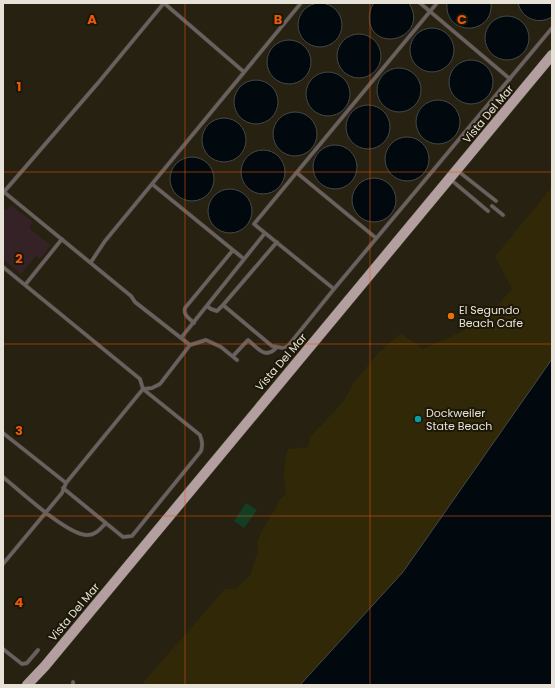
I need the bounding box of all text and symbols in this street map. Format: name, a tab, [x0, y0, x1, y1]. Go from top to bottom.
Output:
text: A	[87, 10, 97, 29]
text: B	[274, 10, 283, 29]
text: C	[457, 10, 467, 29]
text: 1	[17, 77, 21, 96]
street label: Vista Del Mar	[459, 81, 517, 147]
text: 2	[15, 249, 23, 268]
place label: El Segundo Beach Cafe	[459, 302, 523, 331]
marker: El Segundo Beach Cafe	[446, 311, 456, 321]
street label: Vista Del Mar	[252, 330, 310, 394]
place label: Dockweiler State Beach	[426, 405, 492, 434]
marker: Dockweiler State Beach	[413, 414, 423, 424]
text: 3	[15, 421, 23, 440]
street label: Vista Del Mar	[45, 579, 103, 645]
text: 4	[15, 593, 24, 612]

